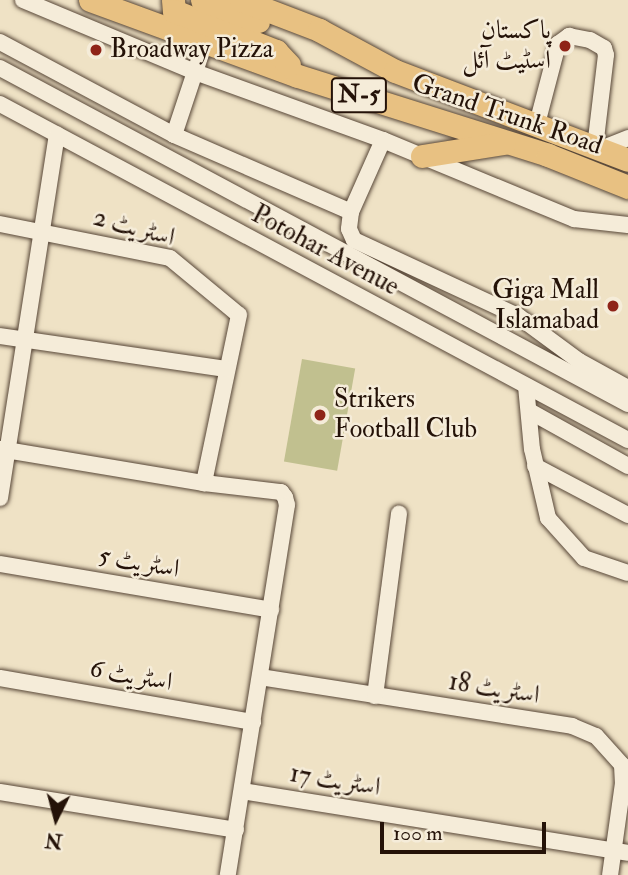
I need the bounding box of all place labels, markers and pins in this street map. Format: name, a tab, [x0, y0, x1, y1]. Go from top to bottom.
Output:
place label: پاکستان اسٹیٹ آئل	[462, 15, 551, 76]
place label: Broadway Pizza	[110, 34, 274, 66]
marker: پاکستان اسٹیٹ آئل	[557, 38, 573, 54]
marker: Broadway Pizza	[88, 42, 104, 58]
place label: Giga Mall Islamabad	[492, 275, 599, 336]
marker: Giga Mall Islamabad	[605, 298, 621, 314]
place label: Strikers Football Club	[334, 384, 477, 446]
marker: Strikers Football Club	[312, 407, 328, 423]

